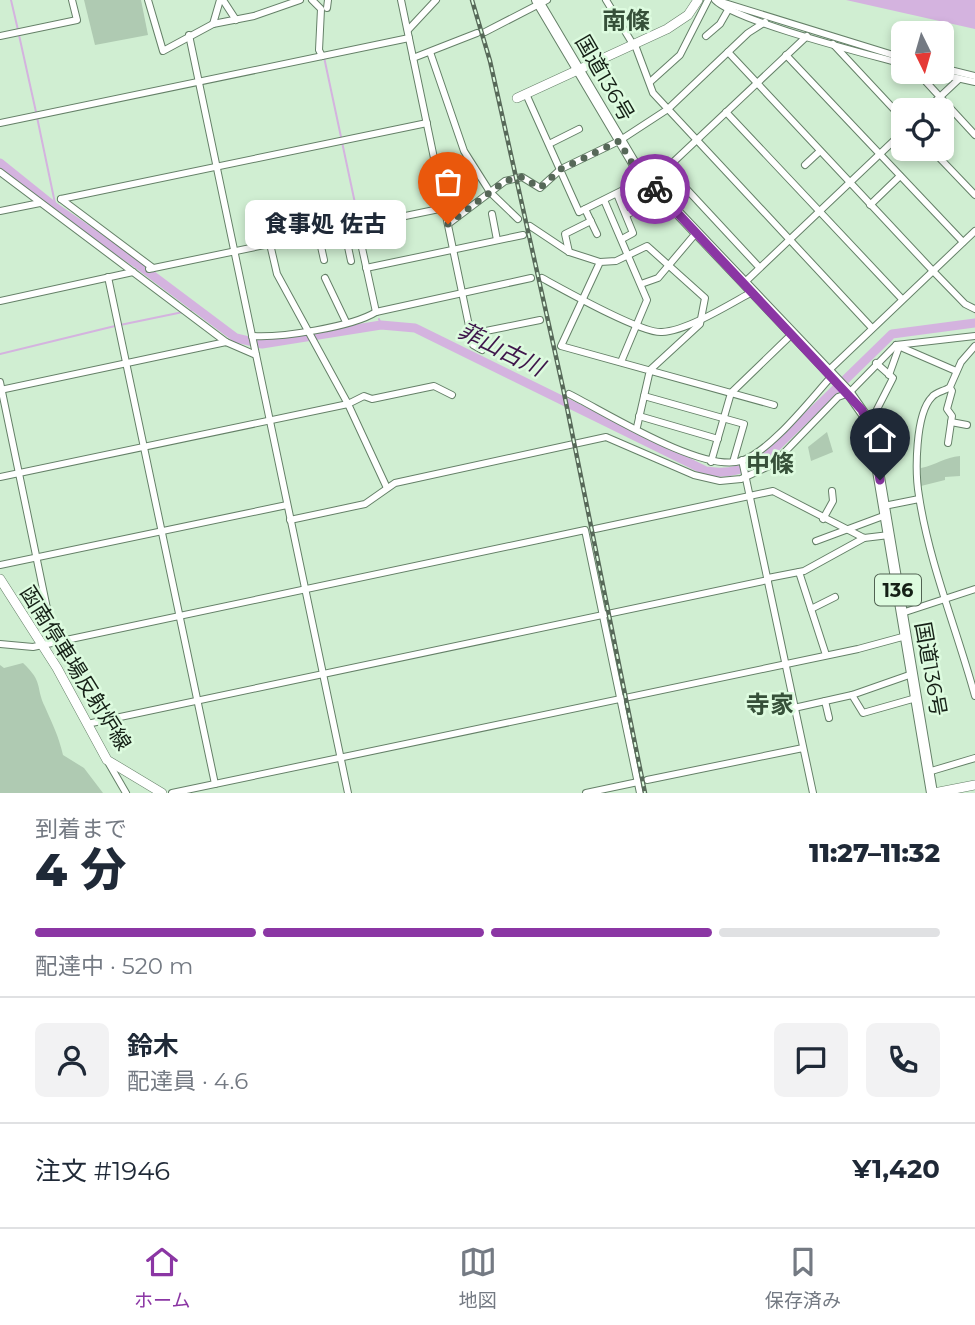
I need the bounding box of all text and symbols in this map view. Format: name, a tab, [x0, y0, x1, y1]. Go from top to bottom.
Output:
district label: 南條	[602, 6, 650, 35]
north arrow	[891, 21, 954, 84]
map controls	[891, 21, 954, 161]
street label: 国道136号	[570, 31, 640, 125]
button: locate	[891, 98, 954, 161]
pin	[418, 152, 478, 224]
courier	[620, 154, 690, 224]
icon: bag	[429, 163, 467, 201]
icon: bike	[636, 170, 674, 208]
callout: 食事処 佐古	[245, 200, 406, 248]
text: 食事処 佐古	[265, 210, 386, 238]
water label: 菲山古川	[454, 316, 551, 383]
pin	[850, 408, 910, 480]
icon: home	[861, 419, 899, 457]
district label: 中條	[746, 449, 794, 478]
road number: 136	[875, 575, 921, 606]
street label: 函南停車場反射炉線	[15, 581, 137, 755]
street label: 国道136号	[910, 620, 952, 718]
district label: 寺家	[746, 690, 794, 719]
text: 到着まで	[35, 815, 127, 843]
text: 11:27–11:32	[809, 837, 940, 869]
text: 4 分	[35, 841, 127, 898]
text: 配達中 · 520 m	[35, 952, 193, 980]
button: person	[35, 1023, 109, 1097]
button: chat	[774, 1023, 848, 1097]
button: phone	[866, 1023, 940, 1097]
text: 鈴木	[127, 1030, 179, 1062]
text: 配達員 · 4.6	[127, 1067, 248, 1095]
text: ¥1,420	[852, 1153, 940, 1185]
text: 注文 #1946	[35, 1155, 170, 1187]
tab: ホーム	[134, 1243, 191, 1312]
tab: 地図	[459, 1243, 497, 1312]
tab: 保存済み	[765, 1243, 841, 1312]

